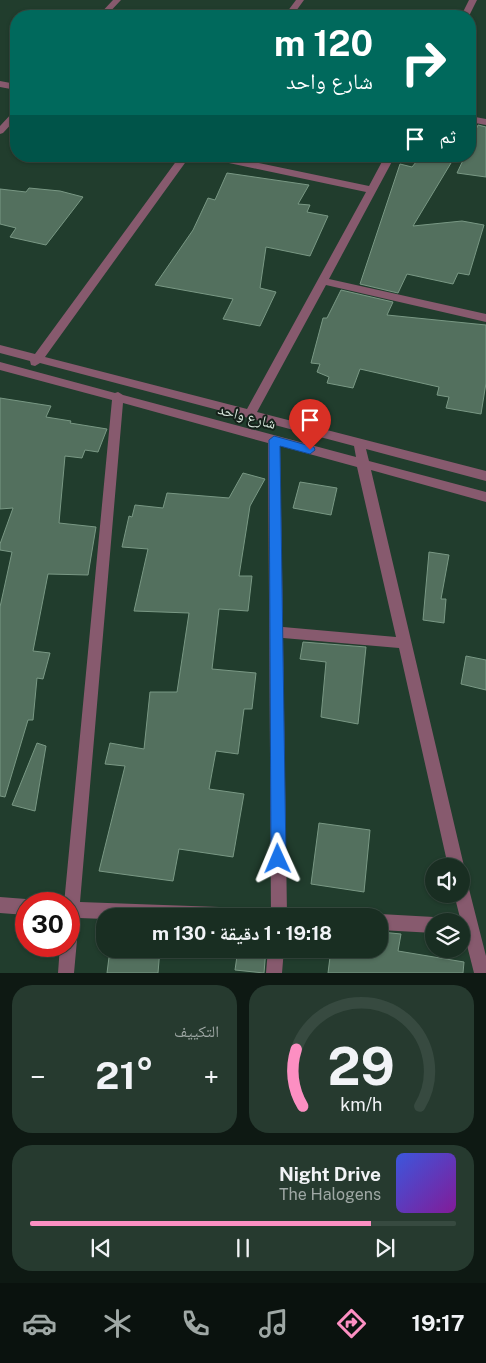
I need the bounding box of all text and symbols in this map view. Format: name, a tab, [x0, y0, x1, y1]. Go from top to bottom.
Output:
text: 120 m	[274, 23, 373, 64]
icon: right	[391, 30, 456, 95]
text: شارع واحد	[286, 68, 373, 94]
icon: arrive	[401, 125, 429, 153]
text: ثم	[439, 125, 456, 147]
pin	[289, 399, 331, 450]
street label: شارع واحد	[216, 400, 278, 434]
icon: arrive	[296, 406, 324, 434]
position arrow	[251, 832, 303, 884]
map controls	[425, 858, 470, 958]
button: sound	[425, 858, 470, 903]
speed limit sign: 30	[15, 892, 80, 957]
button: layers	[425, 913, 470, 958]
text: 19:18 · 1 دقيقة · 130 m	[152, 922, 332, 944]
text: التكييف	[174, 1022, 219, 1041]
text: 29	[328, 1036, 395, 1097]
text: 21°	[95, 1053, 154, 1098]
text: −	[30, 1060, 46, 1093]
text: +	[203, 1060, 219, 1093]
text: km/h	[340, 1094, 383, 1115]
text: Night Drive	[279, 1163, 381, 1185]
text: The Halogens	[279, 1185, 381, 1204]
icon: previous	[87, 1234, 115, 1262]
icon: pause	[229, 1234, 257, 1262]
icon: next	[371, 1234, 399, 1262]
icon: car	[22, 1306, 57, 1341]
icon: climate	[100, 1306, 135, 1341]
icon: phone	[178, 1306, 213, 1341]
icon: music	[256, 1306, 291, 1341]
icon: directions	[334, 1306, 369, 1341]
text: 19:17	[411, 1310, 465, 1336]

